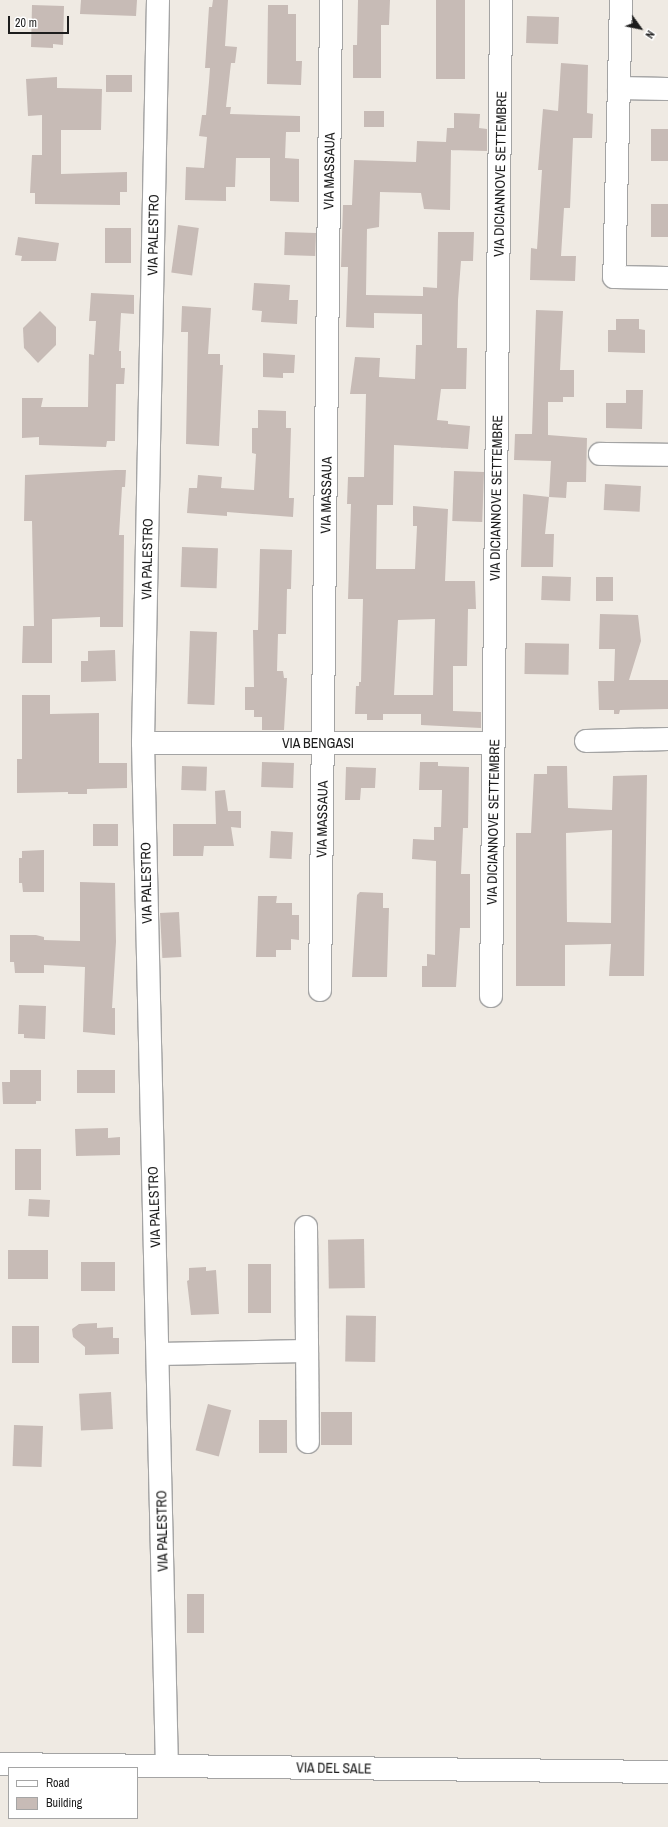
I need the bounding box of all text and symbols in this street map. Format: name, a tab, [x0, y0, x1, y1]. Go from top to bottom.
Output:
scale bar	[10, 8, 71, 34]
north arrow	[620, 8, 660, 48]
text: 20 m	[15, 15, 37, 31]
text: N	[642, 28, 658, 41]
street label: VIA DICIANNOVE SETTEMBRE	[490, 91, 510, 257]
street label: VIA MASSAUA	[320, 132, 338, 210]
street label: VIA PALESTRO	[144, 194, 162, 276]
street label: VIA DICIANNOVE SETTEMBRE	[486, 415, 506, 581]
street label: VIA MASSAUA	[317, 456, 335, 534]
street label: VIA PALESTRO	[138, 518, 156, 600]
street label: VIA BENGASI	[282, 735, 354, 751]
street label: VIA DICIANNOVE SETTEMBRE	[483, 739, 503, 905]
street label: VIA MASSAUA	[313, 780, 331, 858]
street label: VIA PALESTRO	[137, 842, 155, 924]
street label: VIA PALESTRO	[144, 1166, 164, 1248]
street label: VIA PALESTRO	[153, 1490, 171, 1572]
street label: VIA DEL SALE	[296, 1759, 372, 1777]
legend	[8, 1767, 138, 1819]
text: Road	[46, 1775, 70, 1791]
text: Building	[46, 1795, 82, 1811]

